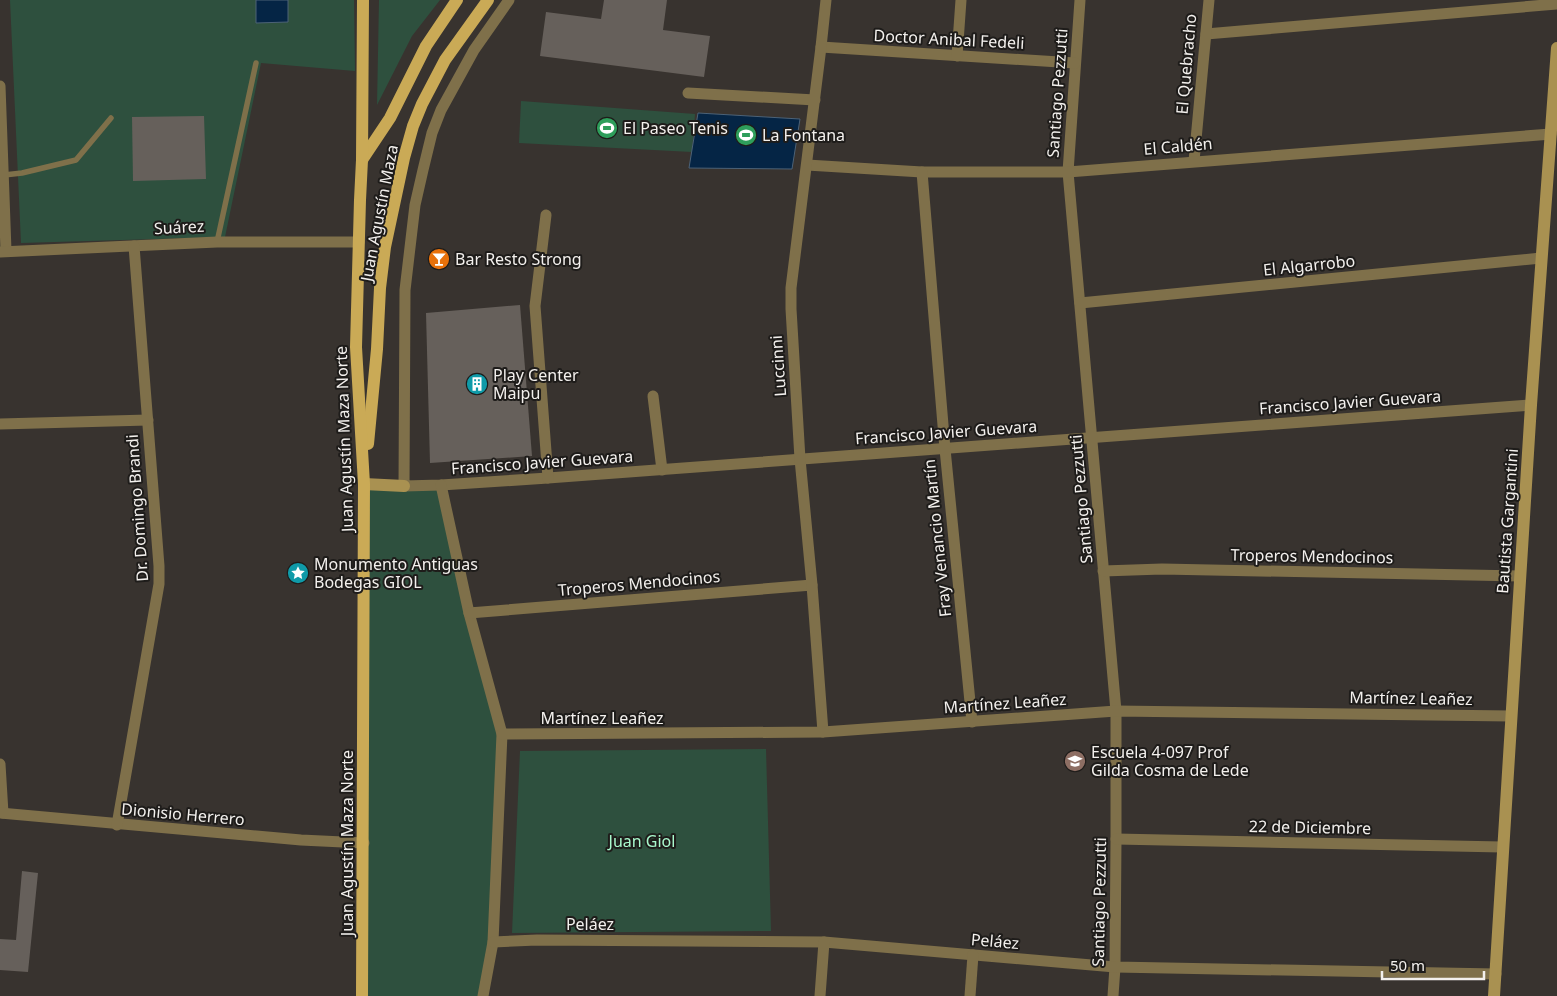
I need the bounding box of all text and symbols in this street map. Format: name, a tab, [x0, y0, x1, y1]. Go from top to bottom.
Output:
street label: El Quebracho	[1171, 13, 1201, 115]
street label: Doctor Anibal Fedeli	[873, 24, 1025, 54]
street label: Santiago Pezzutti	[1042, 28, 1072, 158]
sports icon: El Paseo Tenis	[595, 116, 619, 140]
place label: El Paseo Tenis	[623, 117, 728, 139]
sports icon: La Fontana	[734, 123, 758, 147]
place label: La Fontana	[762, 124, 845, 146]
street label: El Caldén	[1143, 132, 1213, 160]
street label: Juan Agustín Maza	[355, 143, 403, 285]
street label: Suárez	[153, 215, 205, 239]
bar icon: Bar Resto Strong	[427, 247, 451, 271]
place label: Bar Resto Strong	[455, 248, 582, 270]
street label: El Algarrobo	[1262, 249, 1356, 281]
street label: Luccinni	[765, 334, 791, 398]
street label: Juan Agustín Maza Norte	[330, 346, 358, 534]
place label: Play Center Maipu	[493, 364, 579, 404]
building icon: Play Center Maipu	[465, 372, 489, 396]
street label: Francisco Javier Guevara	[1258, 385, 1442, 419]
street label: Francisco Javier Guevara	[854, 415, 1038, 449]
street label: Dr. Domingo Brandi	[121, 434, 153, 582]
street label: Santiago Pezzutti	[1064, 434, 1098, 564]
street label: Francisco Javier Guevara	[450, 445, 634, 479]
street label: Bautista Gargantini	[1491, 448, 1523, 594]
street label: Fray Venancio Martín	[918, 458, 956, 618]
street label: Troperos Mendocinos	[1230, 544, 1394, 568]
place label: Monumento Antiguas Bodegas GIOL	[314, 553, 478, 593]
place icon: Monumento Antiguas Bodegas GIOL	[286, 561, 310, 585]
street label: Troperos Mendocinos	[557, 565, 721, 601]
street label: Martínez Leañez	[1349, 686, 1473, 710]
street label: Martínez Leañez	[943, 688, 1067, 718]
street label: Martínez Leañez	[540, 707, 664, 729]
place label: Escuela 4-097 Prof Gilda Cosma de Lede	[1091, 741, 1249, 781]
school or university icon: Escuela 4-097 Prof Gilda Cosma de Lede	[1063, 749, 1087, 773]
street label: Juan Agustín Maza Norte	[336, 750, 358, 938]
street label: Dionisio Herrero	[120, 798, 246, 830]
street label: 22 de Diciembre	[1249, 815, 1371, 839]
park label: Juan Giol	[607, 830, 675, 852]
street label: Santiago Pezzutti	[1087, 837, 1111, 967]
street label: Peláez	[566, 913, 614, 935]
street label: Peláez	[970, 928, 1020, 954]
scale bar	[1382, 948, 1484, 980]
text: 50 m	[1390, 955, 1425, 975]

